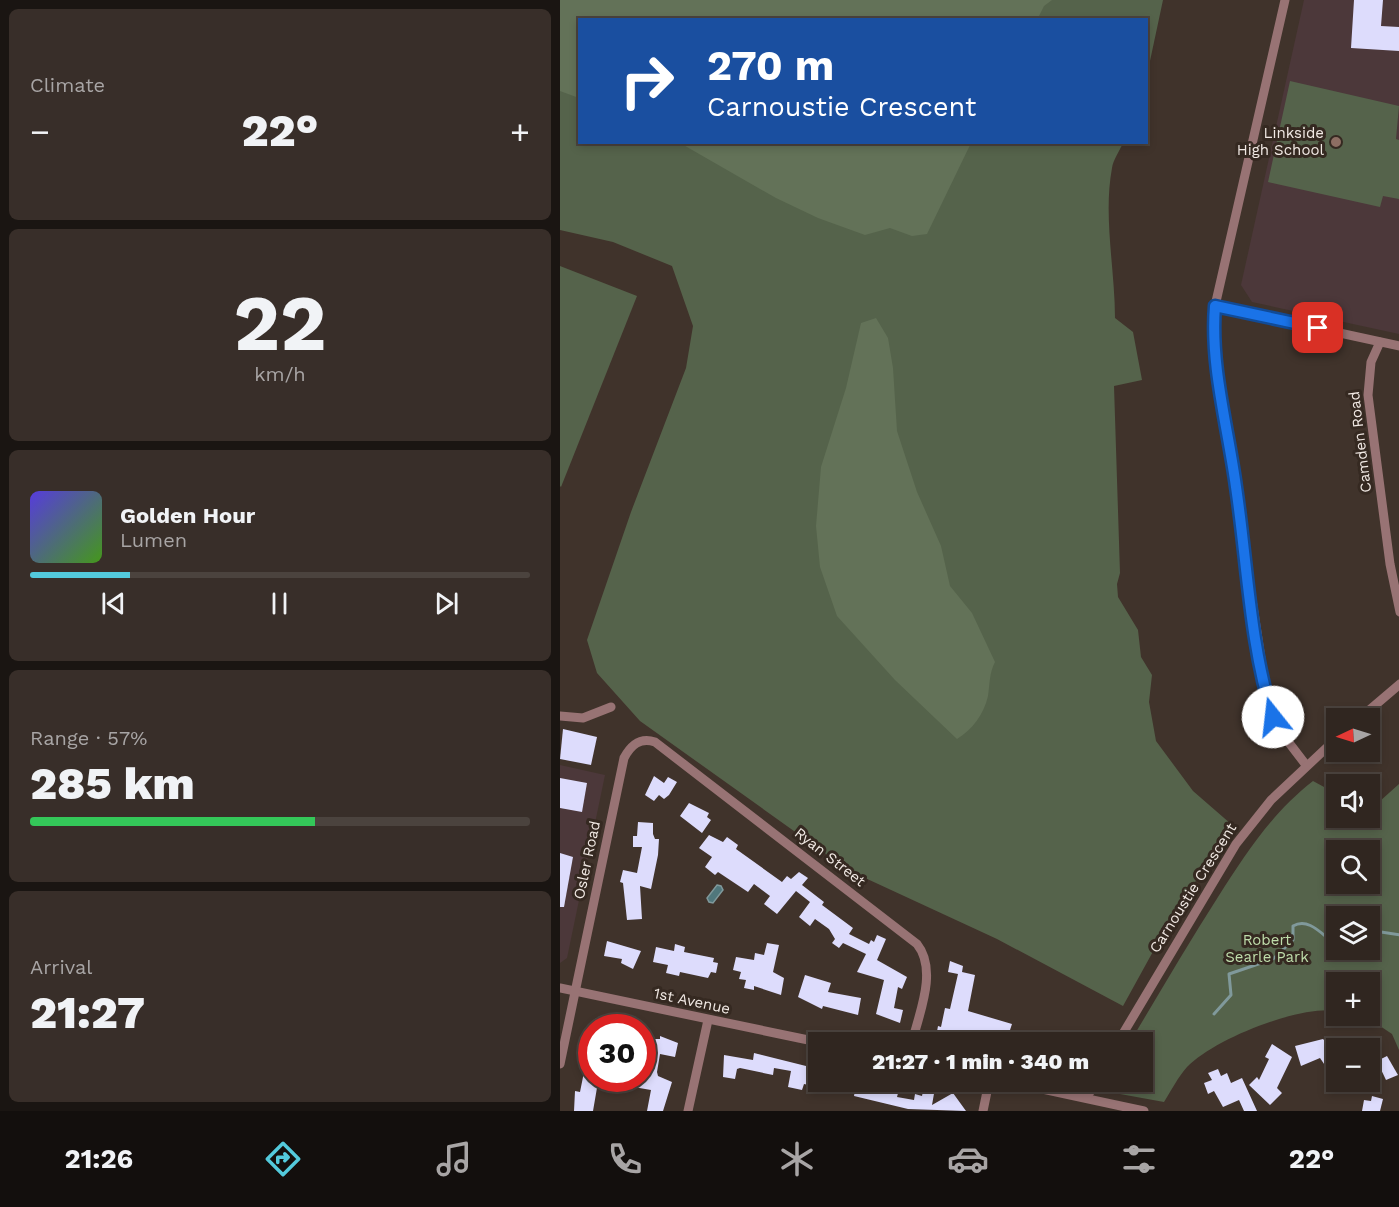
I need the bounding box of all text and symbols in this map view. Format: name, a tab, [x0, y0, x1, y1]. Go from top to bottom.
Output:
text: 270 m	[707, 41, 834, 90]
icon: right	[608, 42, 686, 120]
text: Climate	[30, 73, 105, 97]
text: Carnoustie Crescent	[707, 91, 976, 123]
text: 22°	[242, 104, 318, 157]
text: −	[30, 112, 50, 151]
text: +	[510, 112, 530, 151]
place label: Linkside High School	[1237, 124, 1324, 159]
marker: Linkside High School	[1329, 135, 1343, 149]
text: 22	[234, 277, 326, 369]
pin	[1292, 302, 1343, 353]
icon: arrive	[1301, 311, 1334, 344]
text: km/h	[254, 362, 306, 386]
street label: Camden Road	[1345, 390, 1375, 494]
text: Golden Hour	[120, 503, 255, 528]
text: Lumen	[120, 528, 187, 552]
icon: previous	[97, 587, 130, 620]
icon: pause	[263, 587, 296, 620]
icon: next	[430, 587, 463, 620]
position arrow	[1241, 685, 1305, 749]
north arrow	[1326, 708, 1380, 762]
map controls	[1326, 708, 1380, 1092]
text: Range · 57%	[30, 726, 147, 750]
text: 285 km	[30, 757, 195, 810]
button: sound	[1326, 774, 1380, 828]
street label: Osler Road	[570, 819, 604, 901]
street label: Carnoustie Crescent	[1146, 819, 1241, 956]
street label: Ryan Street	[791, 824, 870, 891]
button: search	[1326, 840, 1380, 894]
button: layers	[1326, 906, 1380, 960]
park label: Robert Searle Park	[1225, 931, 1309, 966]
text: Arrival	[30, 955, 92, 979]
button: +	[1326, 972, 1380, 1026]
street label: 1st Avenue	[652, 984, 732, 1018]
text: 21:27	[30, 986, 145, 1039]
speed limit sign: 30	[578, 1014, 656, 1092]
button: −	[1326, 1038, 1380, 1092]
text: 21:27 · 1 min · 340 m	[872, 1049, 1089, 1074]
icon: directions	[262, 1138, 304, 1180]
icon: music	[433, 1138, 475, 1180]
icon: phone	[604, 1138, 646, 1180]
icon: climate	[776, 1138, 818, 1180]
icon: car	[947, 1138, 989, 1180]
icon: filters	[1118, 1138, 1160, 1180]
text: 21:26	[65, 1143, 133, 1175]
text: 22°	[1289, 1143, 1334, 1175]

